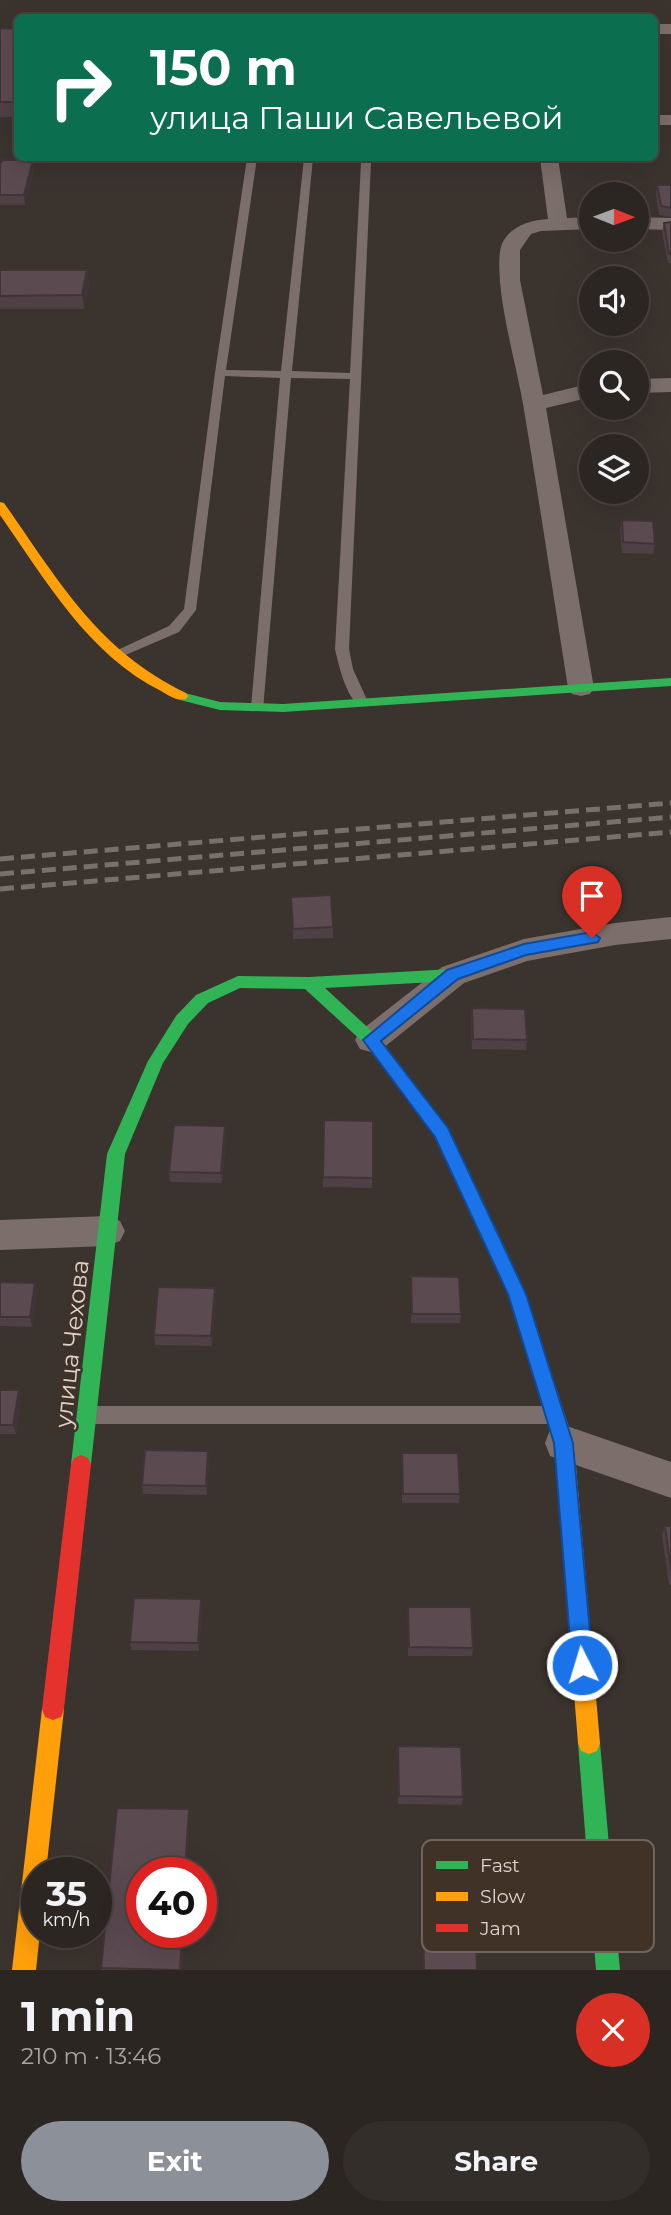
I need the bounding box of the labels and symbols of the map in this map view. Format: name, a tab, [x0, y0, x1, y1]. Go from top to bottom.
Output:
north arrow	[579, 182, 649, 252]
pin	[562, 866, 622, 938]
street label: улица Чехова	[48, 1258, 95, 1430]
position arrow	[545, 1628, 619, 1702]
legend	[422, 1840, 654, 1952]
text: Fast	[480, 1854, 520, 1877]
speed limit sign: 40	[126, 1857, 217, 1948]
text: Slow	[480, 1885, 525, 1908]
text: Jam	[479, 1917, 521, 1940]

